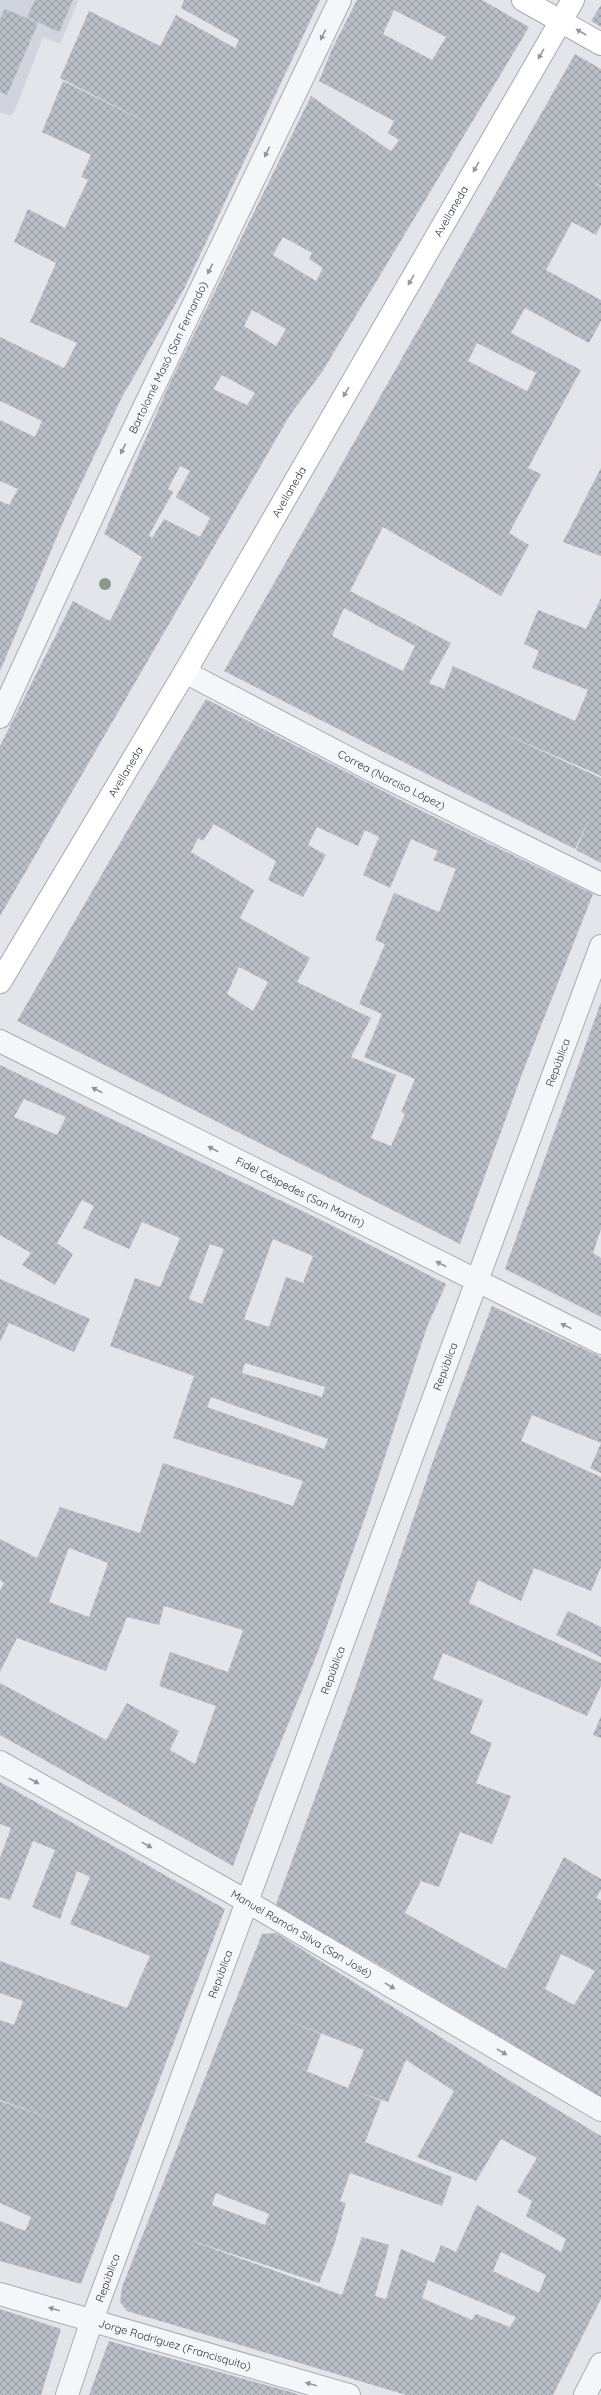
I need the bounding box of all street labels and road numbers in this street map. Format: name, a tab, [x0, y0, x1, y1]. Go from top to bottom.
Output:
street label: Avellaneda	[431, 183, 471, 239]
street label: Bartolomé Masó (San Fernando)	[126, 279, 211, 436]
street label: Avellaneda	[269, 464, 309, 520]
street label: Avellaneda	[105, 744, 146, 799]
street label: Correa (Narciso López)	[335, 747, 448, 813]
street label: República	[542, 1036, 573, 1089]
street label: Fidel Céspedes (San Martín)	[233, 1154, 367, 1230]
street label: República	[430, 1340, 461, 1392]
street label: República	[317, 1644, 348, 1696]
street label: Manuel Ramón Silva (San José)	[228, 1887, 375, 1981]
street label: República	[205, 1948, 235, 2000]
street label: República	[92, 2252, 123, 2304]
street label: Jorge Rodríguez (Francisquito)	[97, 2316, 253, 2373]

